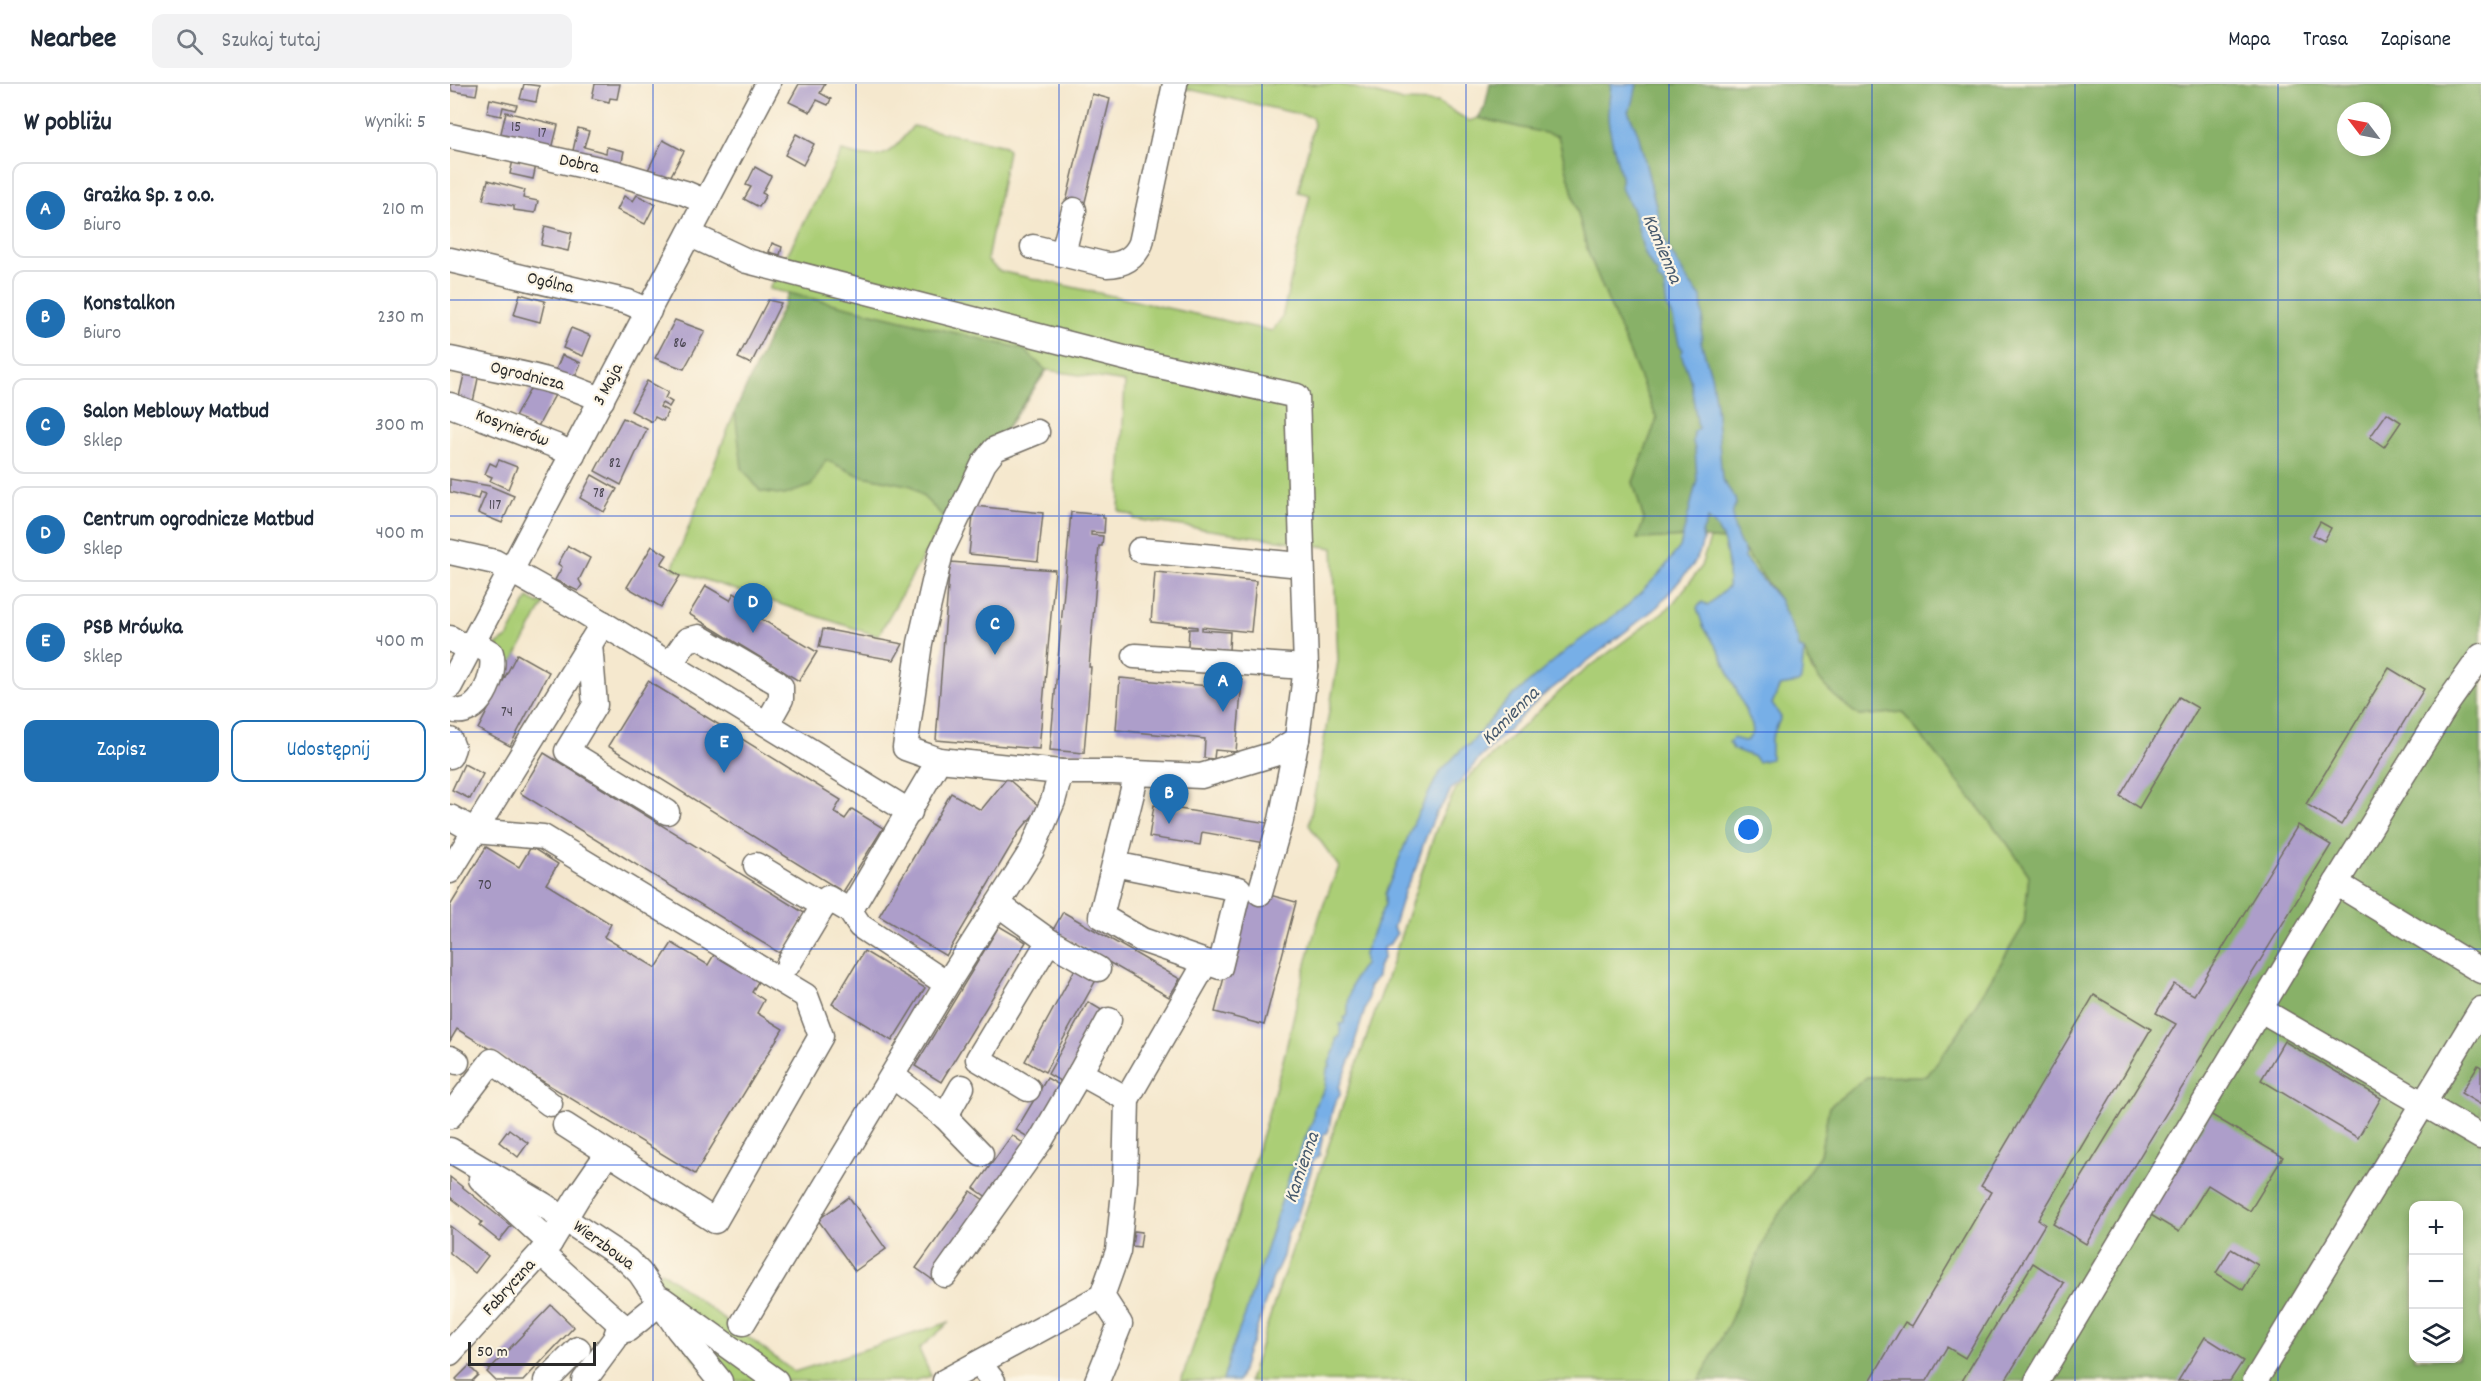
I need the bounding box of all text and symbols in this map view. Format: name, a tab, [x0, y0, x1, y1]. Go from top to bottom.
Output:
search box	[152, 14, 572, 68]
text: Nearbee	[30, 21, 116, 61]
icon: search	[173, 25, 206, 58]
text: Szukaj tutaj	[221, 26, 321, 57]
text: Mapa	[2228, 26, 2270, 56]
text: Trasa	[2303, 26, 2348, 56]
text: Zapisane	[2381, 26, 2451, 56]
north arrow	[2337, 102, 2391, 156]
text: W pobliżu	[24, 105, 112, 142]
text: Wyniki: 5	[365, 109, 426, 137]
house number: 15	[511, 117, 521, 139]
house number: 17	[537, 123, 547, 145]
street label: Dobra	[557, 148, 602, 182]
text: Grażka Sp. z o.o.	[83, 181, 214, 212]
text: A	[40, 196, 51, 224]
text: 210 m	[382, 196, 424, 224]
water label: Kamienna	[1634, 210, 1689, 289]
text: Biuro	[83, 212, 121, 240]
street label: Ogólna	[524, 267, 576, 302]
text: Konstalkon	[83, 289, 175, 320]
text: B	[41, 304, 50, 332]
text: 230 m	[377, 304, 424, 332]
text: Biuro	[83, 320, 121, 348]
house number: 86	[673, 333, 687, 355]
street label: Ogrodnicza	[487, 356, 567, 398]
street label: 3 Maja	[588, 359, 631, 410]
text: Salon Meblowy Matbud	[83, 397, 269, 428]
street label: Kosynierów	[472, 404, 552, 454]
text: C	[41, 412, 50, 440]
text: 300 m	[375, 412, 424, 440]
text: Sklep	[83, 428, 123, 456]
house number: 82	[609, 453, 621, 475]
house number: 78	[593, 483, 605, 505]
house number: 117	[489, 495, 501, 517]
text: Centrum ogrodnicze Matbud	[83, 505, 314, 536]
text: D	[40, 520, 51, 548]
text: 400 m	[376, 520, 424, 548]
text: Sklep	[83, 536, 123, 564]
pin: D	[734, 584, 772, 633]
pin: C	[976, 606, 1014, 655]
text: PSB Mrówka	[83, 613, 183, 644]
text: E	[41, 628, 50, 656]
text: 400 m	[376, 628, 424, 656]
text: Sklep	[83, 644, 123, 672]
pin: A	[1204, 662, 1242, 712]
water label: Kamienna	[1475, 680, 1548, 753]
house number: 74	[501, 702, 513, 724]
button: Zapisz	[24, 720, 219, 782]
button: Udostępnij	[231, 720, 426, 782]
pin: E	[704, 724, 744, 773]
pin: B	[1150, 774, 1188, 824]
your location	[1734, 815, 1763, 844]
house number: 70	[478, 875, 492, 897]
water label: Kamienna	[1278, 1128, 1329, 1207]
map controls	[2409, 1201, 2463, 1363]
button: +	[2409, 1201, 2463, 1255]
street label: Wierzbowa	[567, 1215, 639, 1277]
street label: Fabryczna	[478, 1254, 543, 1322]
button: −	[2409, 1255, 2463, 1309]
button: layers	[2409, 1309, 2463, 1363]
scale bar	[468, 1339, 596, 1366]
text: 50 m	[477, 1341, 508, 1364]

